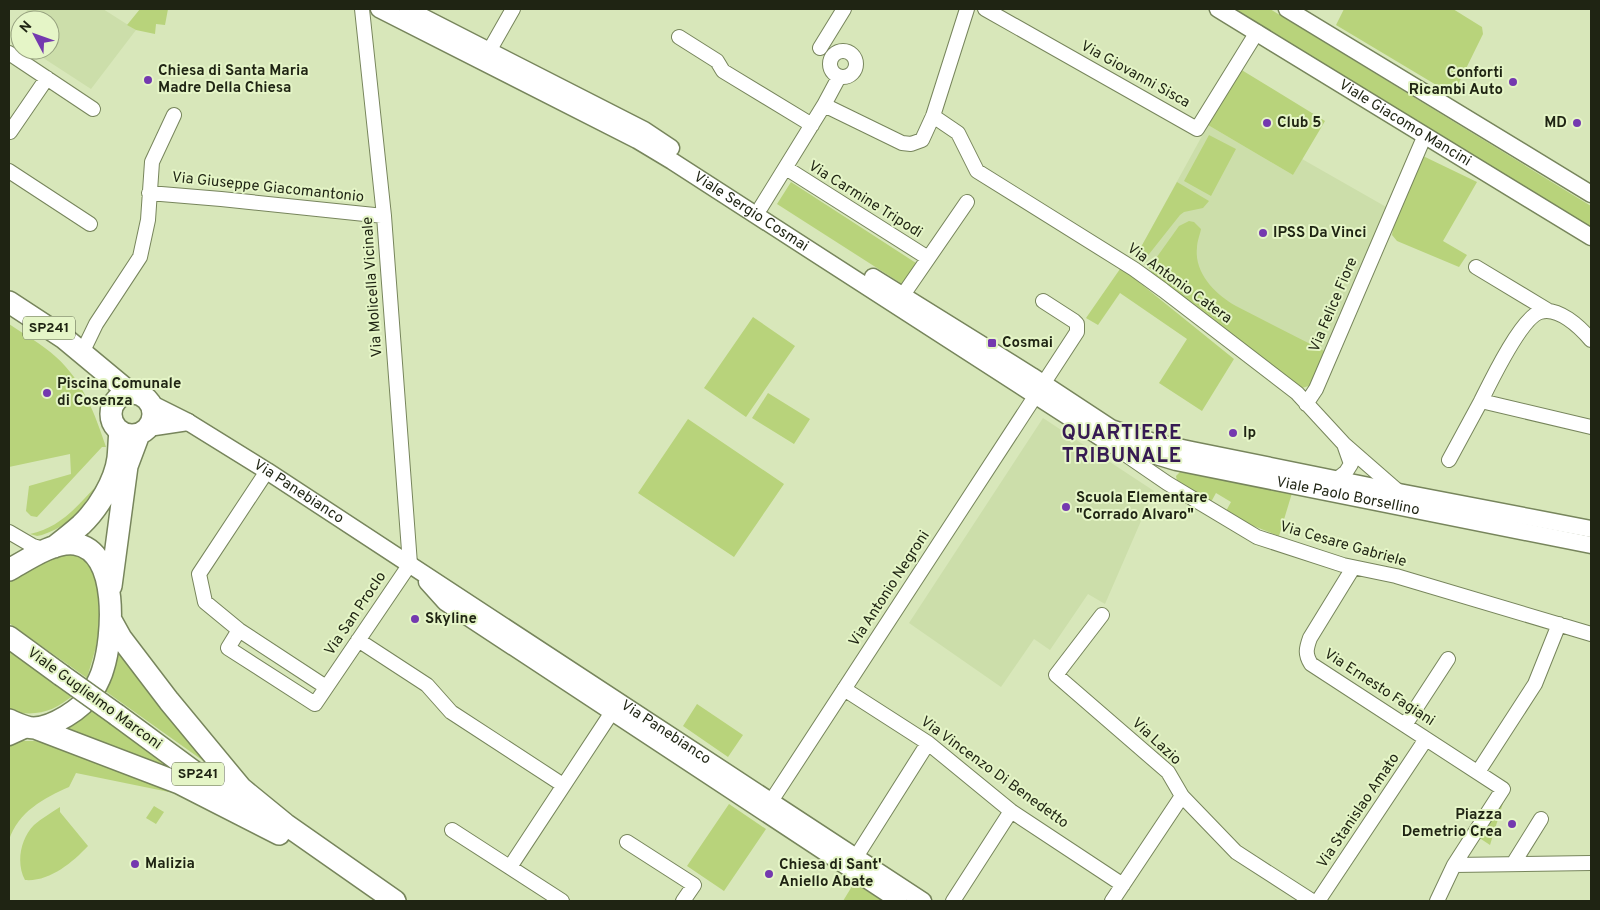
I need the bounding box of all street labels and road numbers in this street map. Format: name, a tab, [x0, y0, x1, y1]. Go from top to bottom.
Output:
street label: Via Giovanni Sisca	[1077, 37, 1193, 113]
street label: Viale Giacomo Mancini	[1335, 75, 1475, 171]
street label: Via Carmine Tripodi	[804, 157, 926, 243]
street label: Via Giuseppe Giacomantonio	[171, 168, 365, 208]
street label: Viale Sergio Cosmai	[690, 168, 812, 256]
street label: Via Molicella Vicinale	[359, 216, 387, 358]
street label: Via Antonio Catera	[1123, 239, 1235, 329]
street label: Via Felice Fiore	[1305, 255, 1363, 355]
road number: SP241	[23, 316, 75, 339]
street label: Via Panebianco	[250, 455, 347, 528]
street label: Viale Paolo Borsellino	[1274, 473, 1421, 520]
street label: Via Cesare Gabriele	[1277, 518, 1409, 572]
street label: Via Antonio Negroni	[845, 527, 935, 651]
street label: Via San Proclo	[321, 568, 391, 660]
street label: Viale Guglielmo Marconi	[23, 644, 165, 754]
street label: Via Ernesto Fagiani	[1320, 645, 1438, 731]
street label: Via Panebianco	[617, 696, 714, 769]
street label: Via Vincenzo Di Benedetto	[916, 713, 1072, 833]
street label: Via Lazio	[1127, 714, 1185, 770]
street label: Via Stanislao Amato	[1313, 750, 1405, 872]
road number: SP241	[172, 762, 224, 786]

